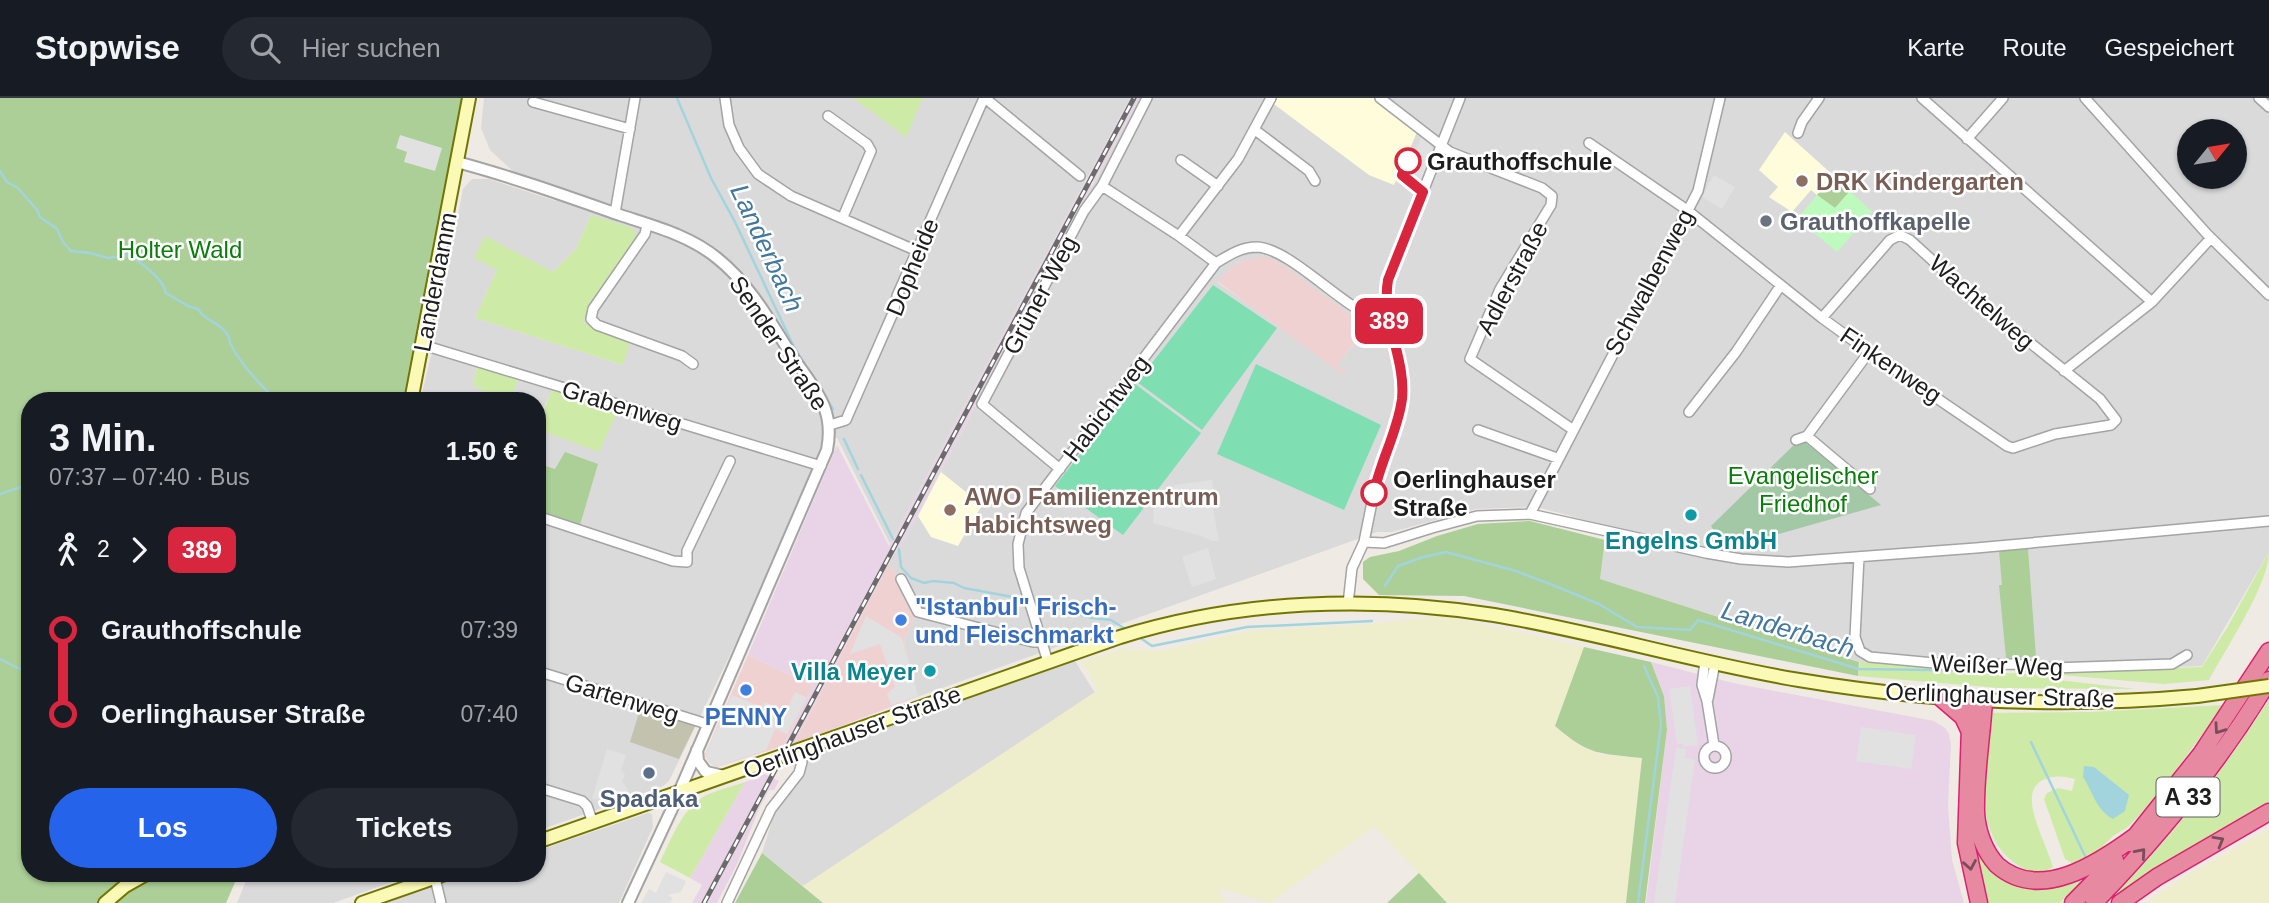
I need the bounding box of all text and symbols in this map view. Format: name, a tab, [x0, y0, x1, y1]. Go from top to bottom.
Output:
search box	[222, 17, 712, 80]
text: Stopwise	[35, 29, 180, 66]
icon: search	[246, 29, 284, 67]
text: Hier suchen	[302, 33, 441, 63]
text: Karte	[1907, 34, 1965, 61]
text: Route	[2003, 34, 2067, 61]
text: Gespeichert	[2105, 34, 2234, 61]
north arrow	[2177, 119, 2247, 189]
map controls	[2177, 119, 2247, 189]
marker: Grauthoffschule	[1395, 148, 1421, 174]
place label: Grauthoffschule	[1427, 148, 1612, 175]
place label: DRK Kindergarten	[1816, 168, 2024, 195]
marker: DRK Kindergarten	[1794, 173, 1810, 189]
water label: Landerbach	[724, 179, 810, 317]
street label: Schwalbenweg	[1599, 204, 1699, 360]
place label: Grauthoffkapelle	[1780, 208, 1971, 235]
street label: Landerdamm	[408, 210, 462, 354]
marker: Grauthoffkapelle	[1758, 213, 1774, 229]
street label: Dopheide	[880, 214, 944, 320]
street label: Adlerstraße	[1471, 217, 1553, 339]
street label: Grüner Weg	[997, 231, 1083, 359]
park label: Holter Wald	[118, 236, 242, 263]
street label: Wachtelweg	[1924, 249, 2040, 355]
street label: Sender Straße	[724, 271, 834, 415]
line badge: 389	[1349, 298, 1429, 344]
text: 389	[1369, 307, 1409, 334]
street label: Finkenweg	[1835, 321, 1947, 409]
street label: Habichtweg	[1057, 350, 1155, 466]
street label: Grabenweg	[559, 375, 685, 437]
text: 3 Min.	[49, 417, 157, 459]
text: 1.50 €	[446, 436, 518, 466]
park label: Evangelischer Friedhof	[1728, 462, 1878, 517]
text: 07:37 – 07:40 · Bus	[49, 464, 250, 490]
place label: Oerlinghauser Straße	[1393, 466, 1556, 521]
marker: Oerlinghauser Straße	[1361, 480, 1387, 506]
place label: AWO Familienzentrum Habichtsweg	[964, 483, 1219, 538]
marker: AWO Familienzentrum Habichtsweg	[942, 502, 958, 518]
marker: Engelns GmbH	[1683, 507, 1699, 523]
place label: Engelns GmbH	[1605, 527, 1777, 554]
icon: walk	[49, 531, 87, 569]
icon: forward	[120, 531, 158, 569]
text: 2	[97, 536, 110, 562]
text: 389	[182, 536, 222, 563]
place label: "Istanbul" Frisch- und Fleischmarkt	[915, 593, 1116, 648]
water label: Landerbach	[1718, 595, 1858, 663]
marker: "Istanbul" Frisch- und Fleischmarkt	[893, 612, 909, 628]
text: Grauthoffschule	[101, 615, 302, 645]
text: 07:39	[460, 617, 518, 643]
street label: Weißer Weg	[1930, 649, 2064, 681]
place label: Villa Meyer	[791, 658, 916, 685]
marker: Villa Meyer	[922, 663, 938, 679]
street label: Gartenweg	[562, 668, 682, 728]
street label: Oerlinghauser Straße	[1885, 678, 2115, 712]
street label: Oerlinghauser Straße	[740, 680, 964, 784]
marker: PENNY	[738, 682, 754, 698]
text: Oerlinghauser Straße	[101, 699, 365, 729]
text: 07:40	[460, 701, 518, 727]
place label: PENNY	[705, 703, 787, 730]
one-way arrow	[2215, 721, 2227, 734]
marker: Spadaka	[641, 765, 657, 781]
road number: A 33	[2156, 778, 2220, 817]
place label: Spadaka	[600, 785, 699, 812]
button: Los	[49, 788, 277, 868]
button: Tickets	[291, 788, 518, 868]
one-way arrow	[2212, 836, 2225, 849]
one-way arrow	[2133, 848, 2145, 861]
one-way arrow	[1962, 859, 1977, 871]

